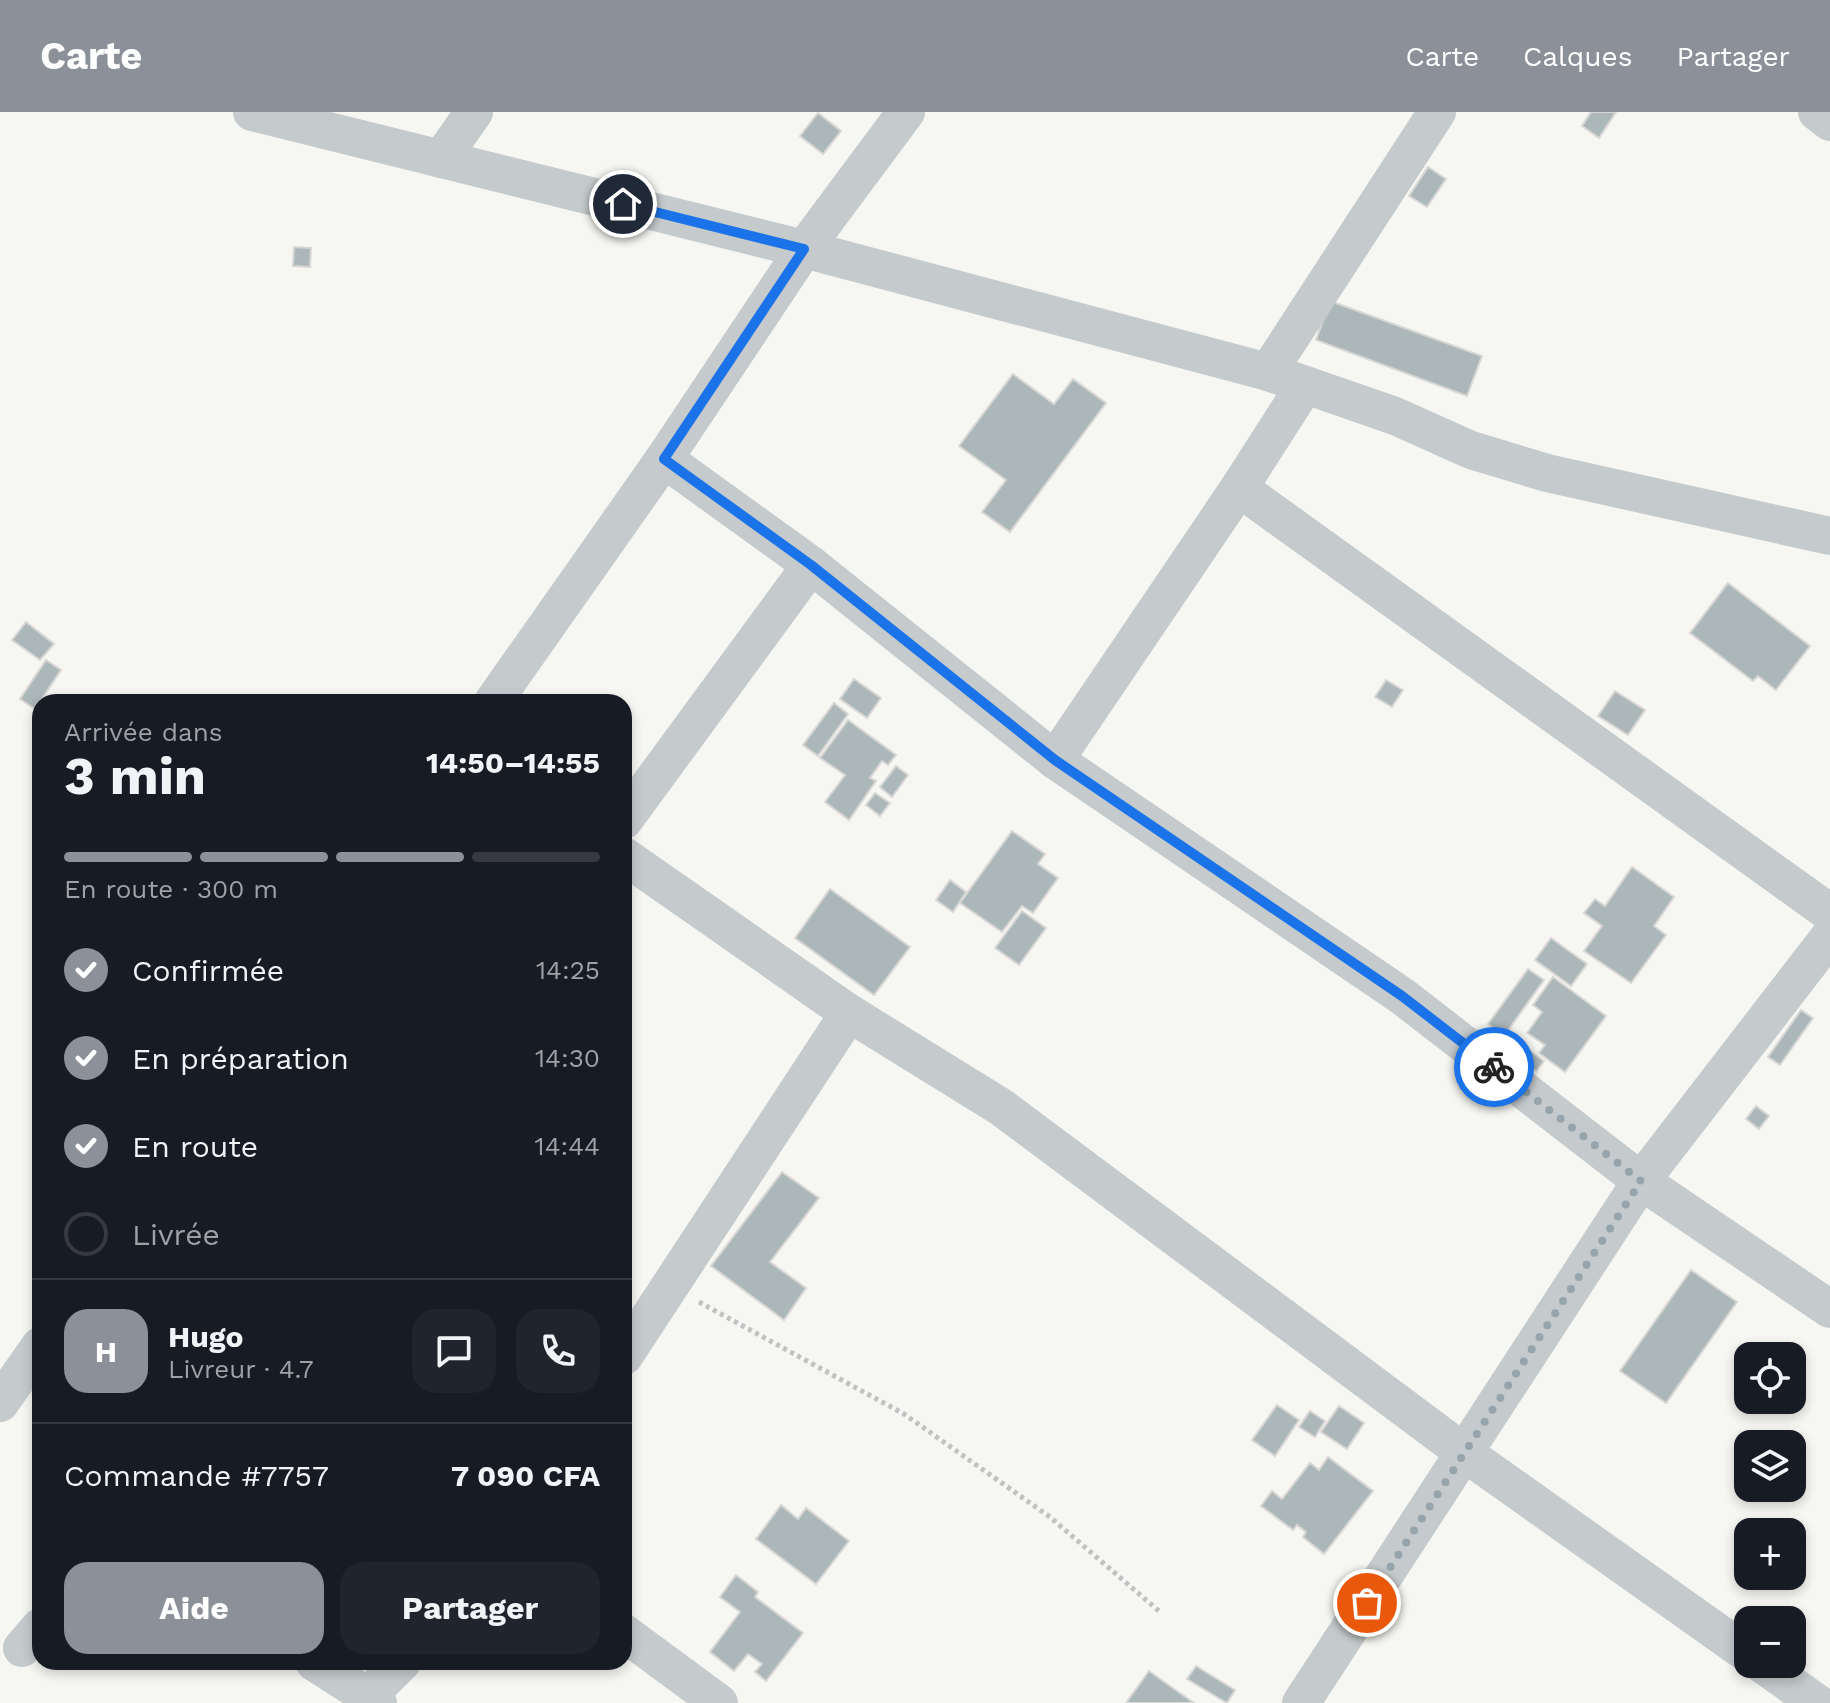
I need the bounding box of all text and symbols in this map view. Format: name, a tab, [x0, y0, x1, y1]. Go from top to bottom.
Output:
text: Carte	[40, 34, 142, 78]
text: Carte	[1406, 40, 1479, 73]
text: Calques	[1523, 40, 1632, 73]
text: Partager	[1676, 40, 1790, 73]
pin	[589, 170, 657, 238]
icon: home	[601, 182, 645, 226]
text: Arrivée dans	[64, 717, 223, 747]
text: 14:50–14:55	[426, 745, 600, 780]
text: 3 min	[64, 746, 206, 807]
text: En route · 300 m	[64, 874, 278, 904]
icon: check	[64, 948, 108, 992]
text: Confirmée	[132, 953, 284, 988]
text: 14:25	[536, 955, 600, 985]
courier	[1454, 1027, 1534, 1107]
icon: check	[64, 1036, 108, 1080]
text: En préparation	[132, 1041, 349, 1076]
text: 14:30	[535, 1043, 600, 1073]
icon: bike	[1472, 1045, 1516, 1089]
icon: check	[64, 1124, 108, 1168]
text: En route	[132, 1129, 258, 1164]
text: 14:44	[535, 1131, 600, 1161]
text: Livrée	[132, 1217, 220, 1252]
button: chat	[412, 1309, 496, 1393]
button: phone	[516, 1309, 600, 1393]
text: Hugo	[168, 1319, 244, 1354]
text: H	[95, 1334, 117, 1369]
map controls	[1734, 1342, 1806, 1678]
button: locate	[1734, 1342, 1806, 1414]
text: Livreur · 4.7	[168, 1354, 314, 1384]
button: layers	[1734, 1430, 1806, 1502]
text: Commande #7757	[64, 1458, 329, 1493]
text: 7 090 CFA	[451, 1458, 600, 1493]
button: +	[1734, 1518, 1806, 1590]
button: Aide	[64, 1562, 324, 1654]
button: Partager	[340, 1562, 600, 1654]
pin	[1333, 1569, 1401, 1637]
icon: bag	[1345, 1581, 1389, 1625]
button: −	[1734, 1606, 1806, 1678]

